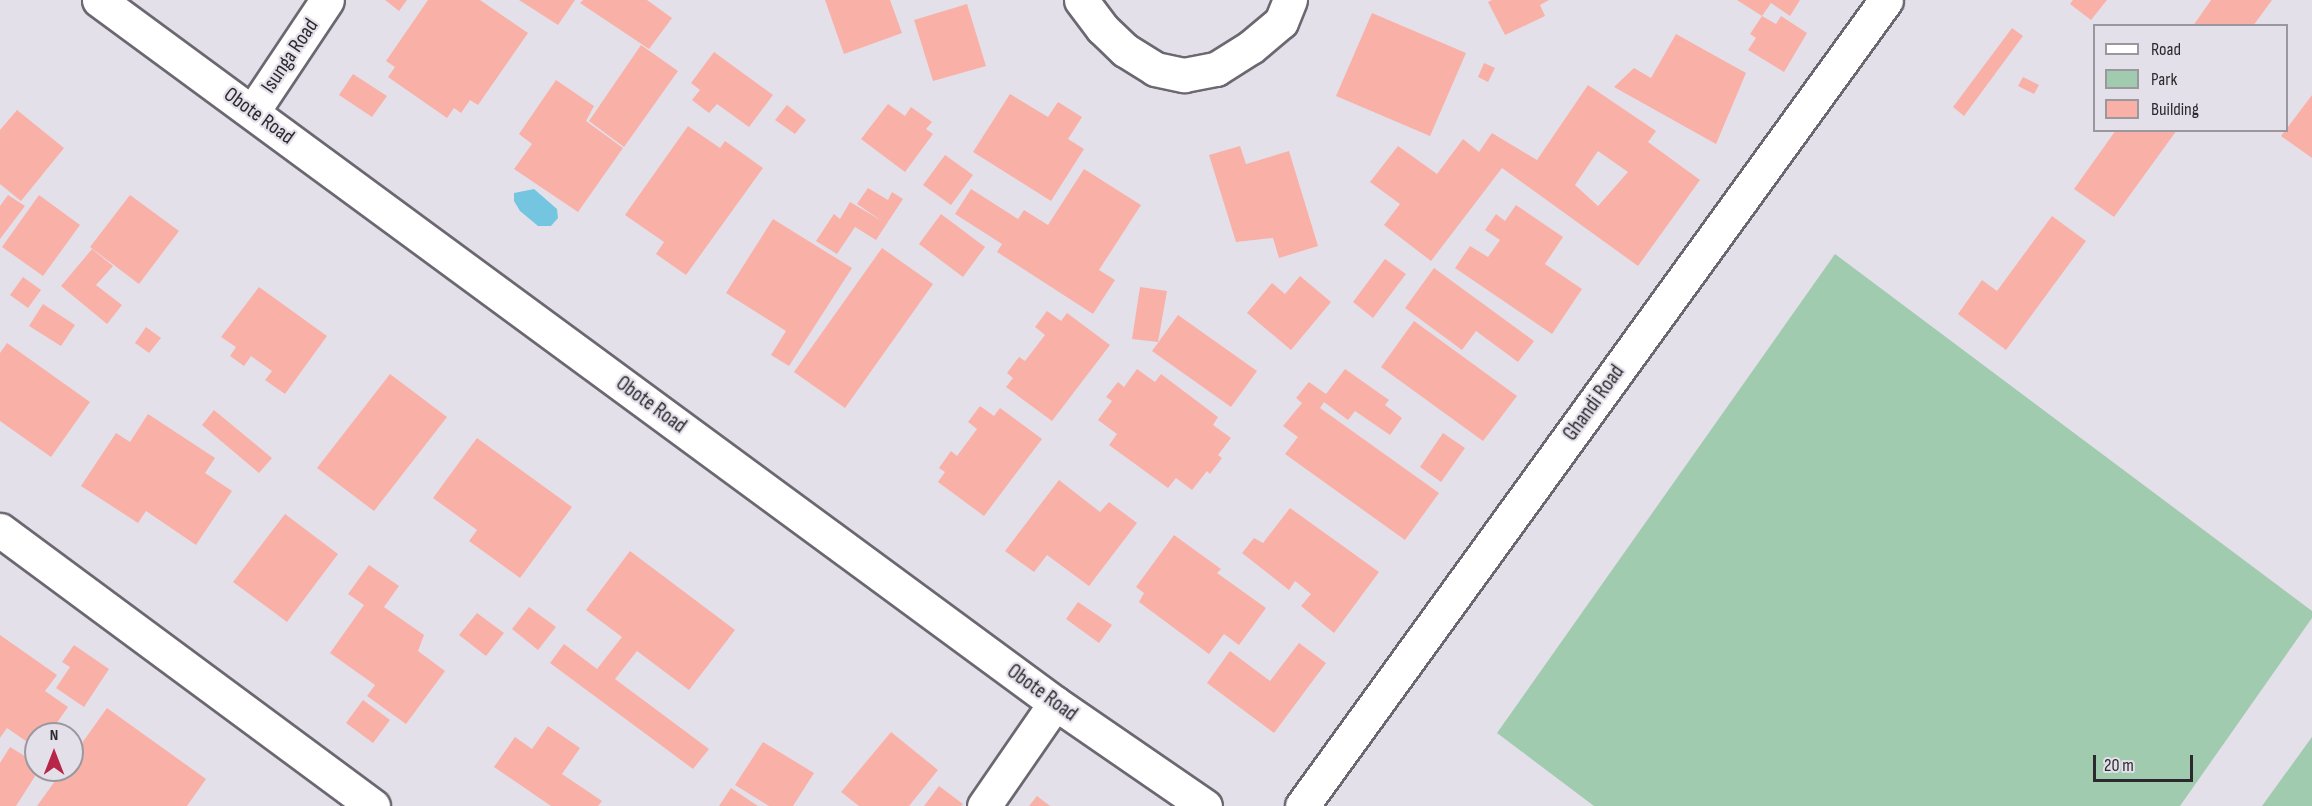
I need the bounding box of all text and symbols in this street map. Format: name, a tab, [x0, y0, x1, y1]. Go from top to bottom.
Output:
street label: Isunga Road	[256, 14, 324, 98]
legend	[2093, 24, 2288, 132]
text: Road	[2151, 39, 2181, 60]
text: Park	[2151, 69, 2177, 90]
street label: Obote Road	[219, 82, 299, 150]
text: Building	[2151, 99, 2199, 120]
street label: Ghandi Road	[1558, 360, 1630, 446]
street label: Obote Road	[611, 371, 691, 439]
street label: Obote Road	[1002, 659, 1082, 727]
north arrow	[24, 722, 84, 782]
text: N	[50, 726, 58, 745]
scale bar	[2096, 743, 2196, 781]
text: 20 m	[2104, 755, 2134, 776]

